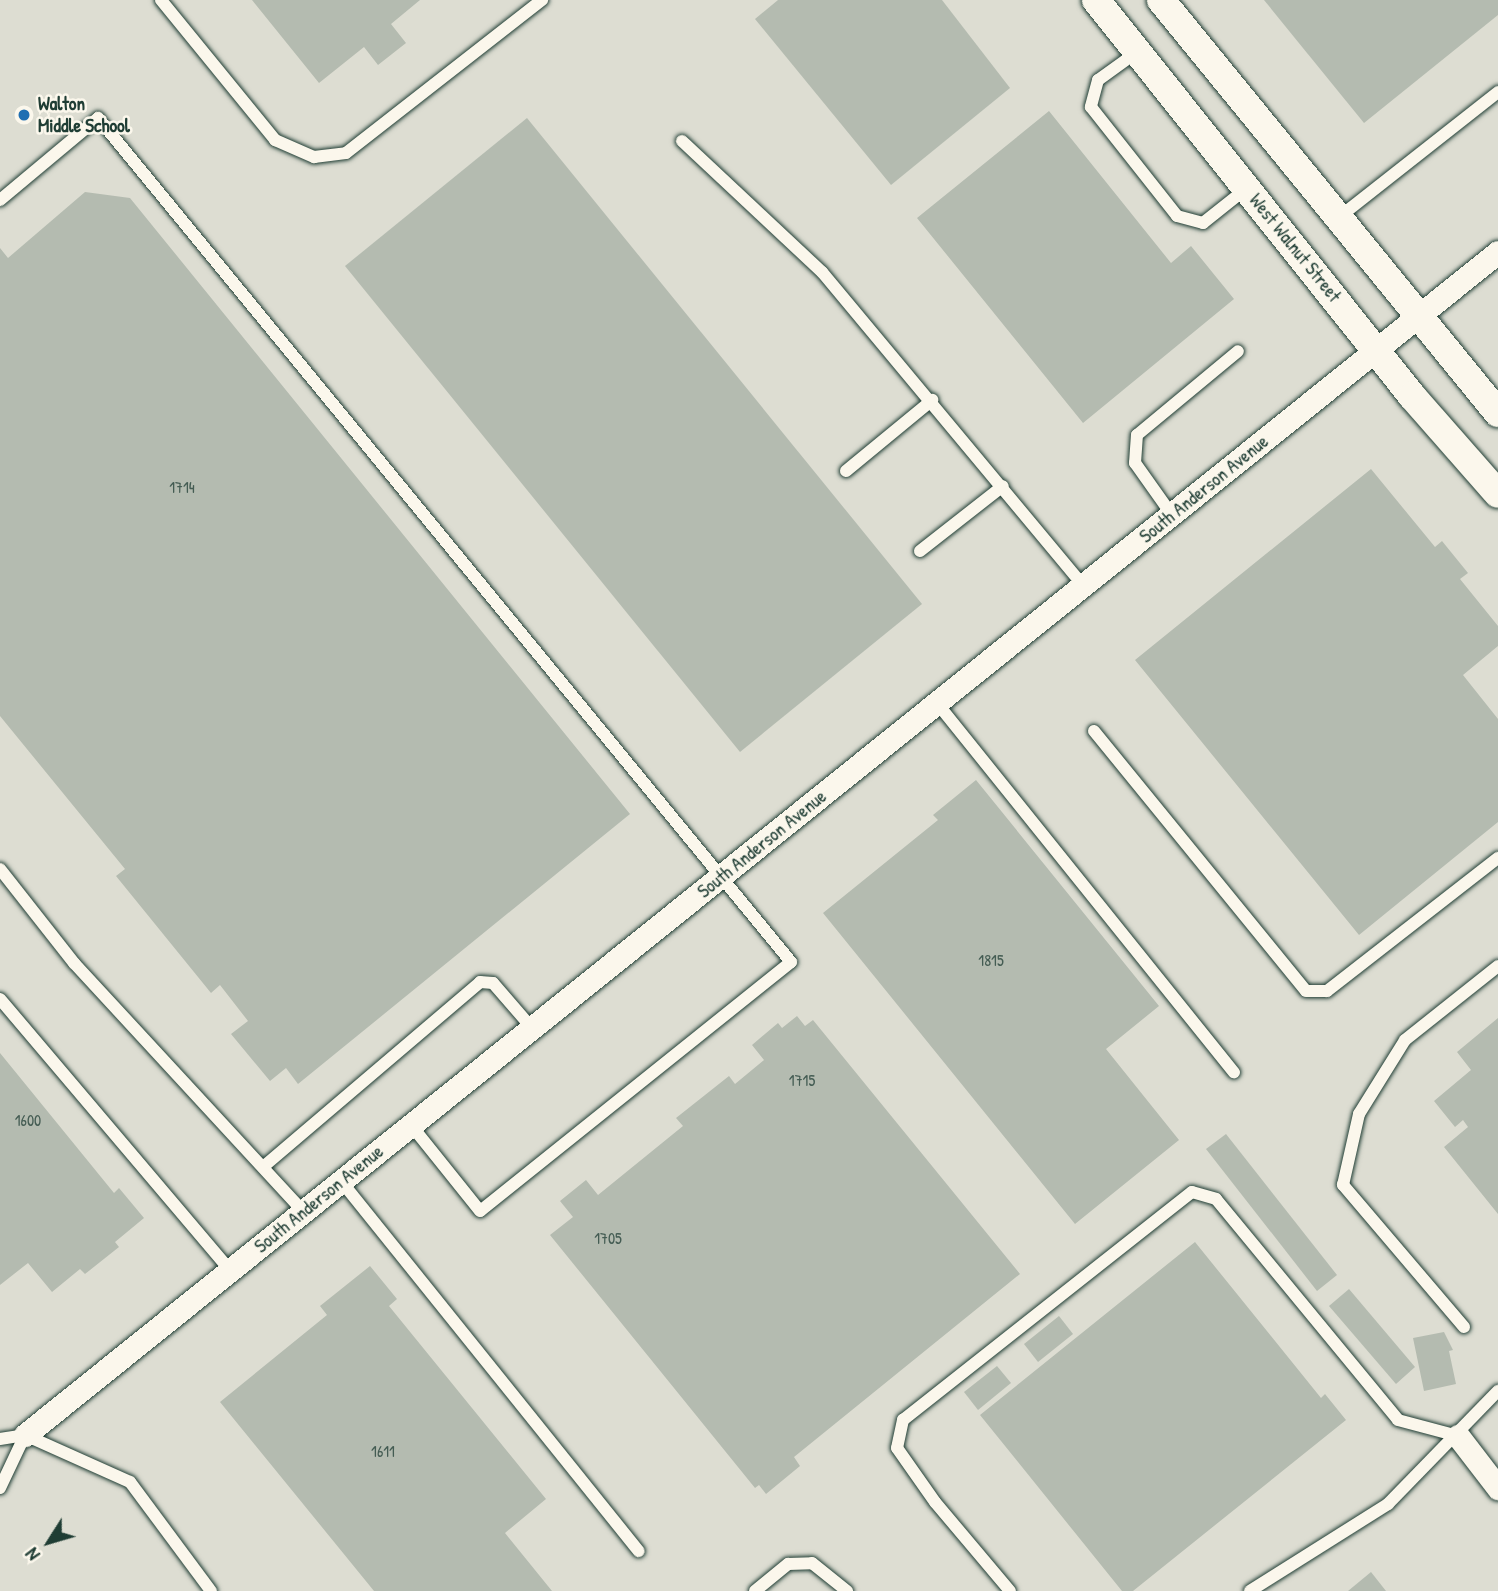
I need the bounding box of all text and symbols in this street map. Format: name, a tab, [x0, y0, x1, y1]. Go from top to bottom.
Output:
place label: Walton Middle School	[38, 93, 130, 137]
marker: Walton Middle School	[16, 107, 32, 123]
street label: West Walnut Street	[1244, 189, 1346, 307]
street label: South Anderson Avenue	[1135, 430, 1273, 548]
house number: 1714	[169, 477, 195, 497]
street label: South Anderson Avenue	[693, 785, 831, 903]
house number: 1815	[978, 950, 1004, 970]
house number: 1715	[789, 1070, 815, 1090]
house number: 1600	[15, 1110, 41, 1130]
street label: South Anderson Avenue	[250, 1140, 388, 1258]
house number: 1705	[594, 1228, 622, 1248]
house number: 1611	[371, 1441, 395, 1461]
north arrow	[14, 1507, 84, 1577]
text: N	[19, 1543, 46, 1567]

